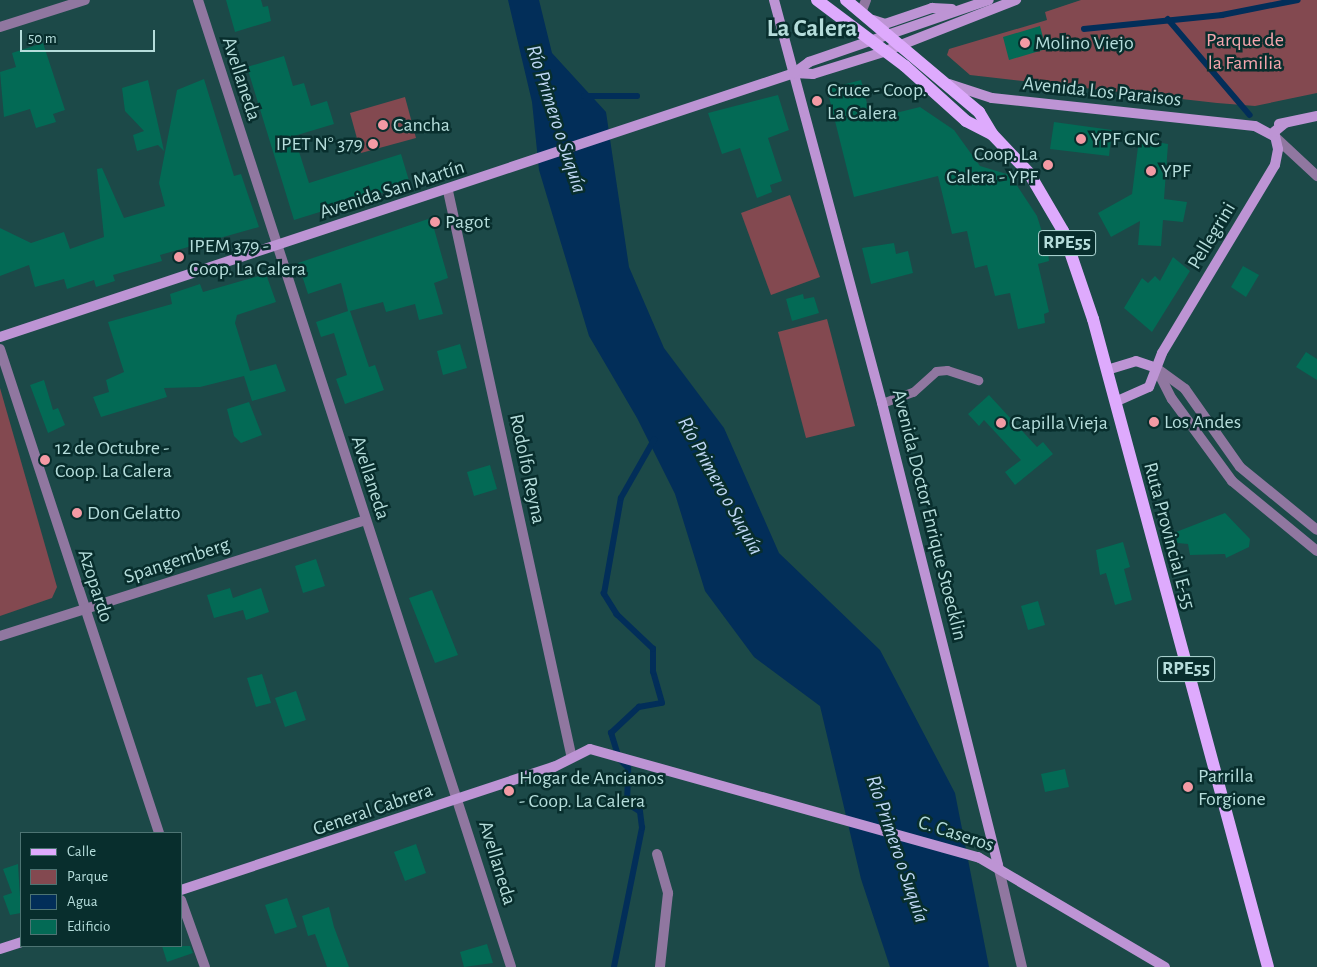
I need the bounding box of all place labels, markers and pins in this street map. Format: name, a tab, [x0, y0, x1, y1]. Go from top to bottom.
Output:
place label: Molino Viejo	[1035, 31, 1134, 55]
marker: Molino Viejo	[1019, 37, 1031, 49]
place label: Cruce - Coop. La Calera	[827, 78, 927, 125]
marker: Cruce - Coop. La Calera	[811, 95, 823, 107]
place label: Cancha	[393, 113, 450, 137]
marker: Cancha	[377, 119, 389, 131]
place label: YPF GNC	[1091, 127, 1160, 151]
place label: IPET N° 379	[276, 132, 363, 156]
marker: YPF GNC	[1075, 133, 1087, 145]
marker: IPET N° 379	[367, 138, 379, 150]
place label: Coop. La Calera - YPF	[946, 142, 1038, 189]
marker: Coop. La Calera - YPF	[1042, 159, 1054, 171]
place label: YPF	[1161, 159, 1191, 183]
marker: YPF	[1145, 165, 1157, 177]
place label: Pagot	[445, 210, 490, 234]
marker: Pagot	[429, 216, 441, 228]
place label: IPEM 379 - Coop. La Calera	[189, 234, 306, 281]
marker: IPEM 379 - Coop. La Calera	[173, 251, 185, 263]
place label: Los Andes	[1164, 410, 1241, 434]
place label: Capilla Vieja	[1011, 411, 1108, 435]
marker: Los Andes	[1148, 416, 1160, 428]
marker: Capilla Vieja	[995, 417, 1007, 429]
place label: 12 de Octubre - Coop. La Calera	[55, 436, 172, 483]
marker: 12 de Octubre - Coop. La Calera	[39, 454, 51, 466]
place label: Don Gelatto	[87, 501, 180, 525]
marker: Don Gelatto	[71, 507, 83, 519]
place label: Parrilla Forgione	[1198, 764, 1266, 811]
place label: Hogar de Ancianos - Coop. La Calera	[519, 767, 664, 814]
marker: Parrilla Forgione	[1182, 781, 1194, 793]
marker: Hogar de Ancianos - Coop. La Calera	[503, 785, 515, 797]

